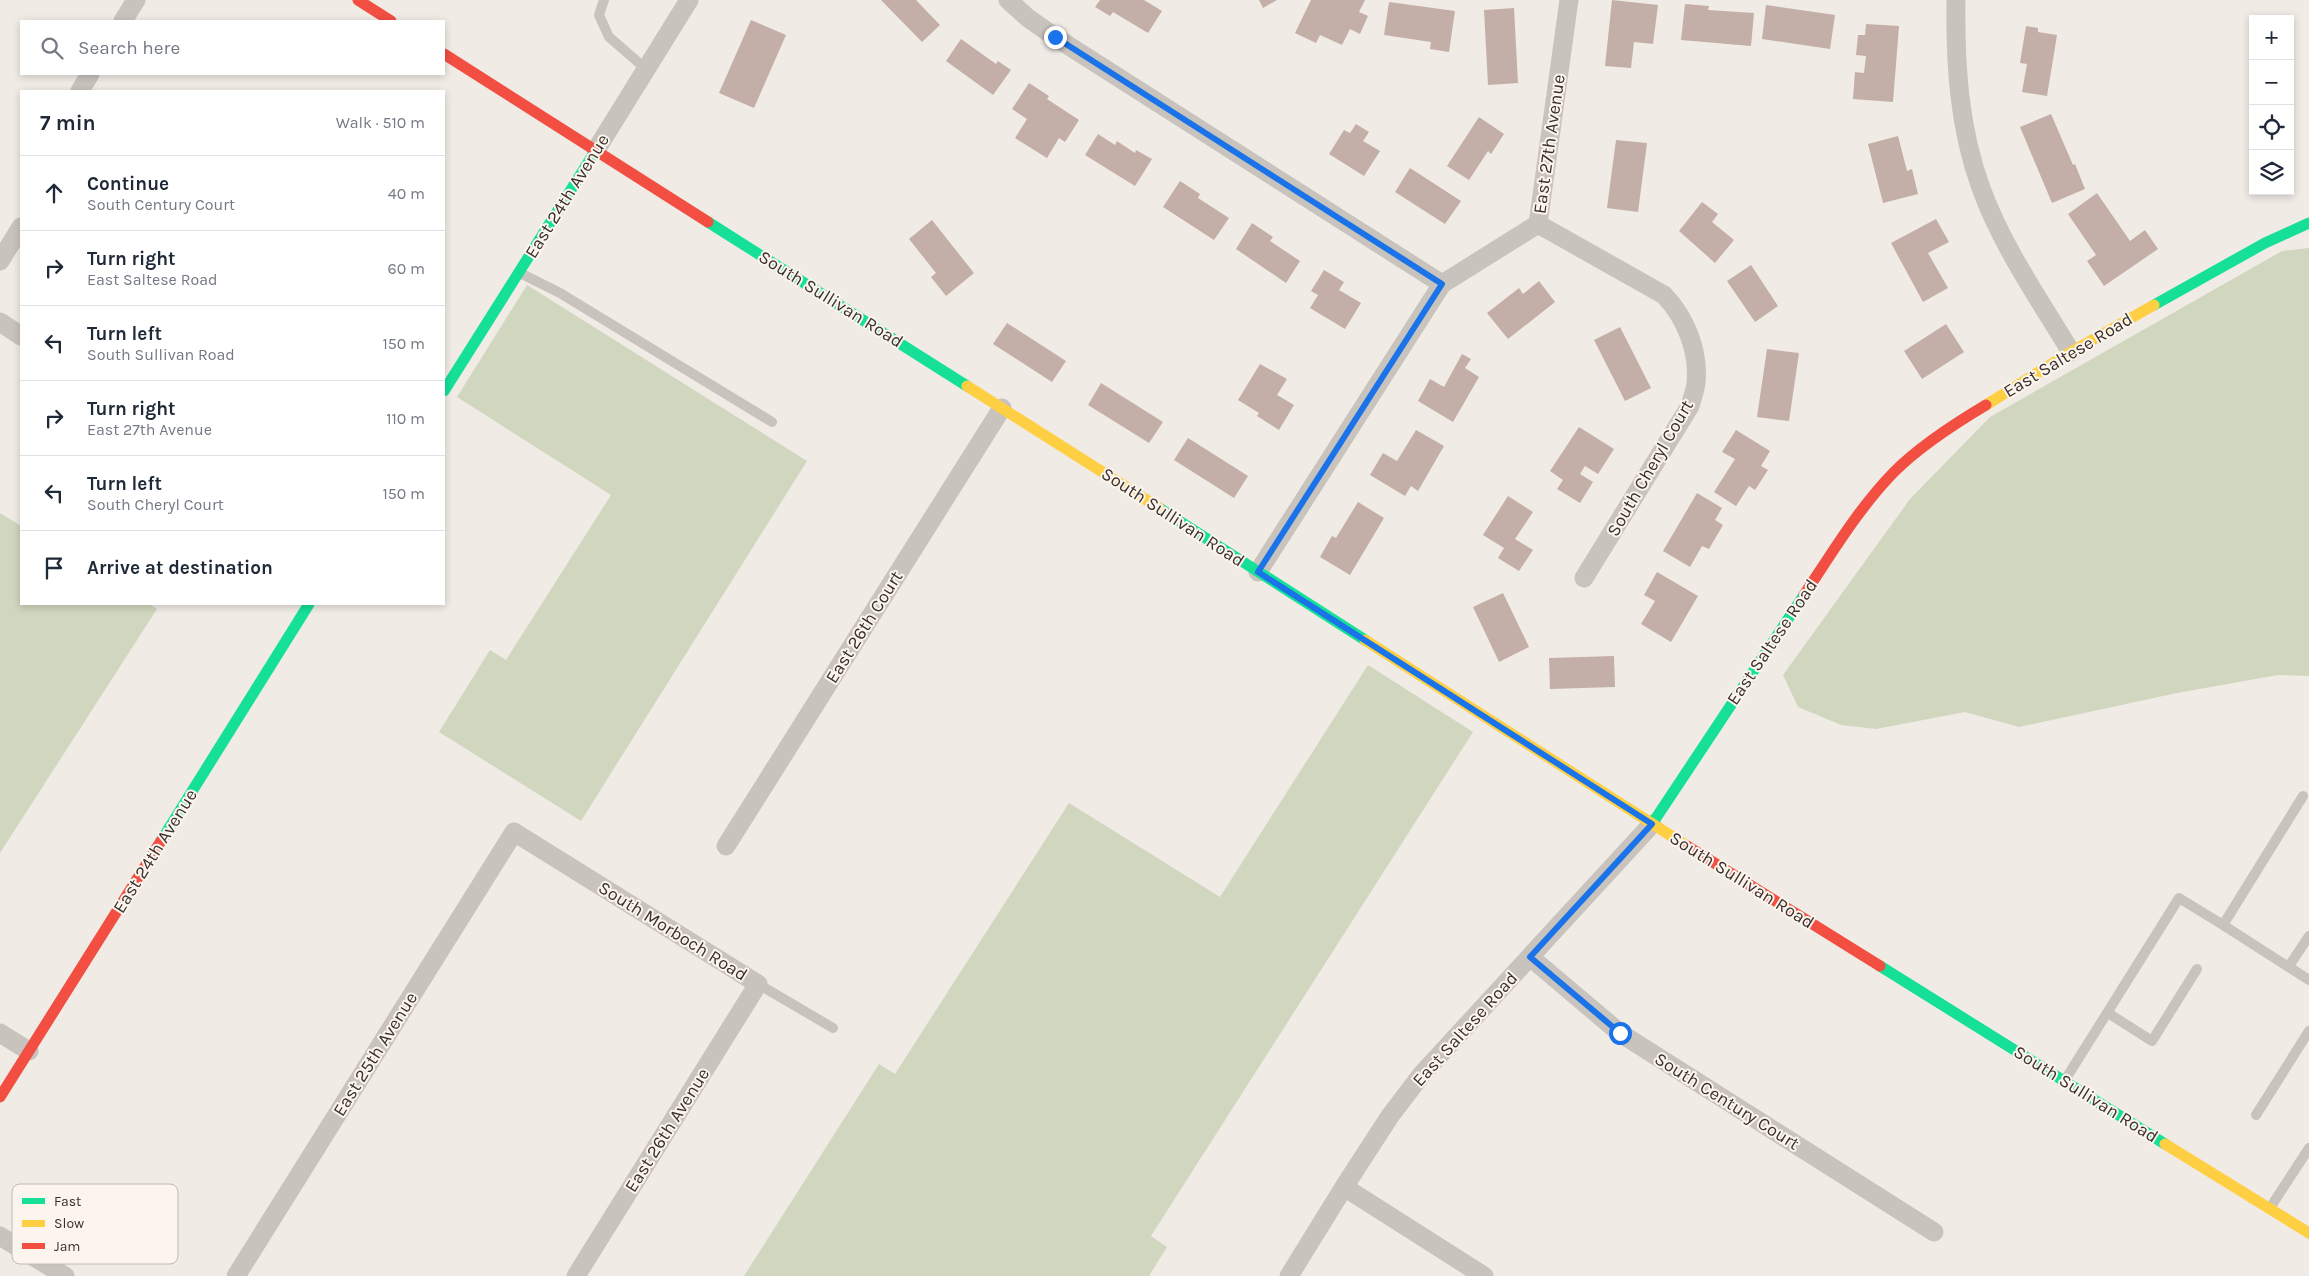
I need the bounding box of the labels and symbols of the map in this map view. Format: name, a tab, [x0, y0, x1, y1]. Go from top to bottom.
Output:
route end	[1044, 26, 1067, 49]
street label: East 27th Avenue	[1528, 73, 1570, 215]
street label: East 24th Avenue	[520, 130, 614, 262]
street label: South Sullivan Road	[755, 246, 907, 352]
street label: East Saltese Road	[1999, 308, 2137, 402]
street label: South Cheryl Court	[1602, 396, 1698, 540]
street label: South Sullivan Road	[1097, 462, 1249, 572]
street label: East 26th Court	[821, 567, 907, 687]
street label: East Saltese Road	[1722, 575, 1822, 709]
street label: East 24th Avenue	[108, 785, 202, 917]
street label: South Sullivan Road	[1666, 827, 1818, 933]
street label: South Morboch Road	[594, 876, 752, 986]
street label: East Saltese Road	[1408, 967, 1522, 1091]
street label: East 25th Avenue	[328, 988, 422, 1120]
route start	[1609, 1022, 1632, 1045]
street label: South Sullivan Road	[2010, 1041, 2162, 1147]
street label: South Century Court	[1651, 1048, 1804, 1155]
street label: East 26th Avenue	[620, 1064, 714, 1196]
legend	[12, 1184, 178, 1264]
text: Fast	[54, 1193, 81, 1210]
text: Slow	[54, 1215, 84, 1232]
text: Jam	[54, 1238, 80, 1255]

